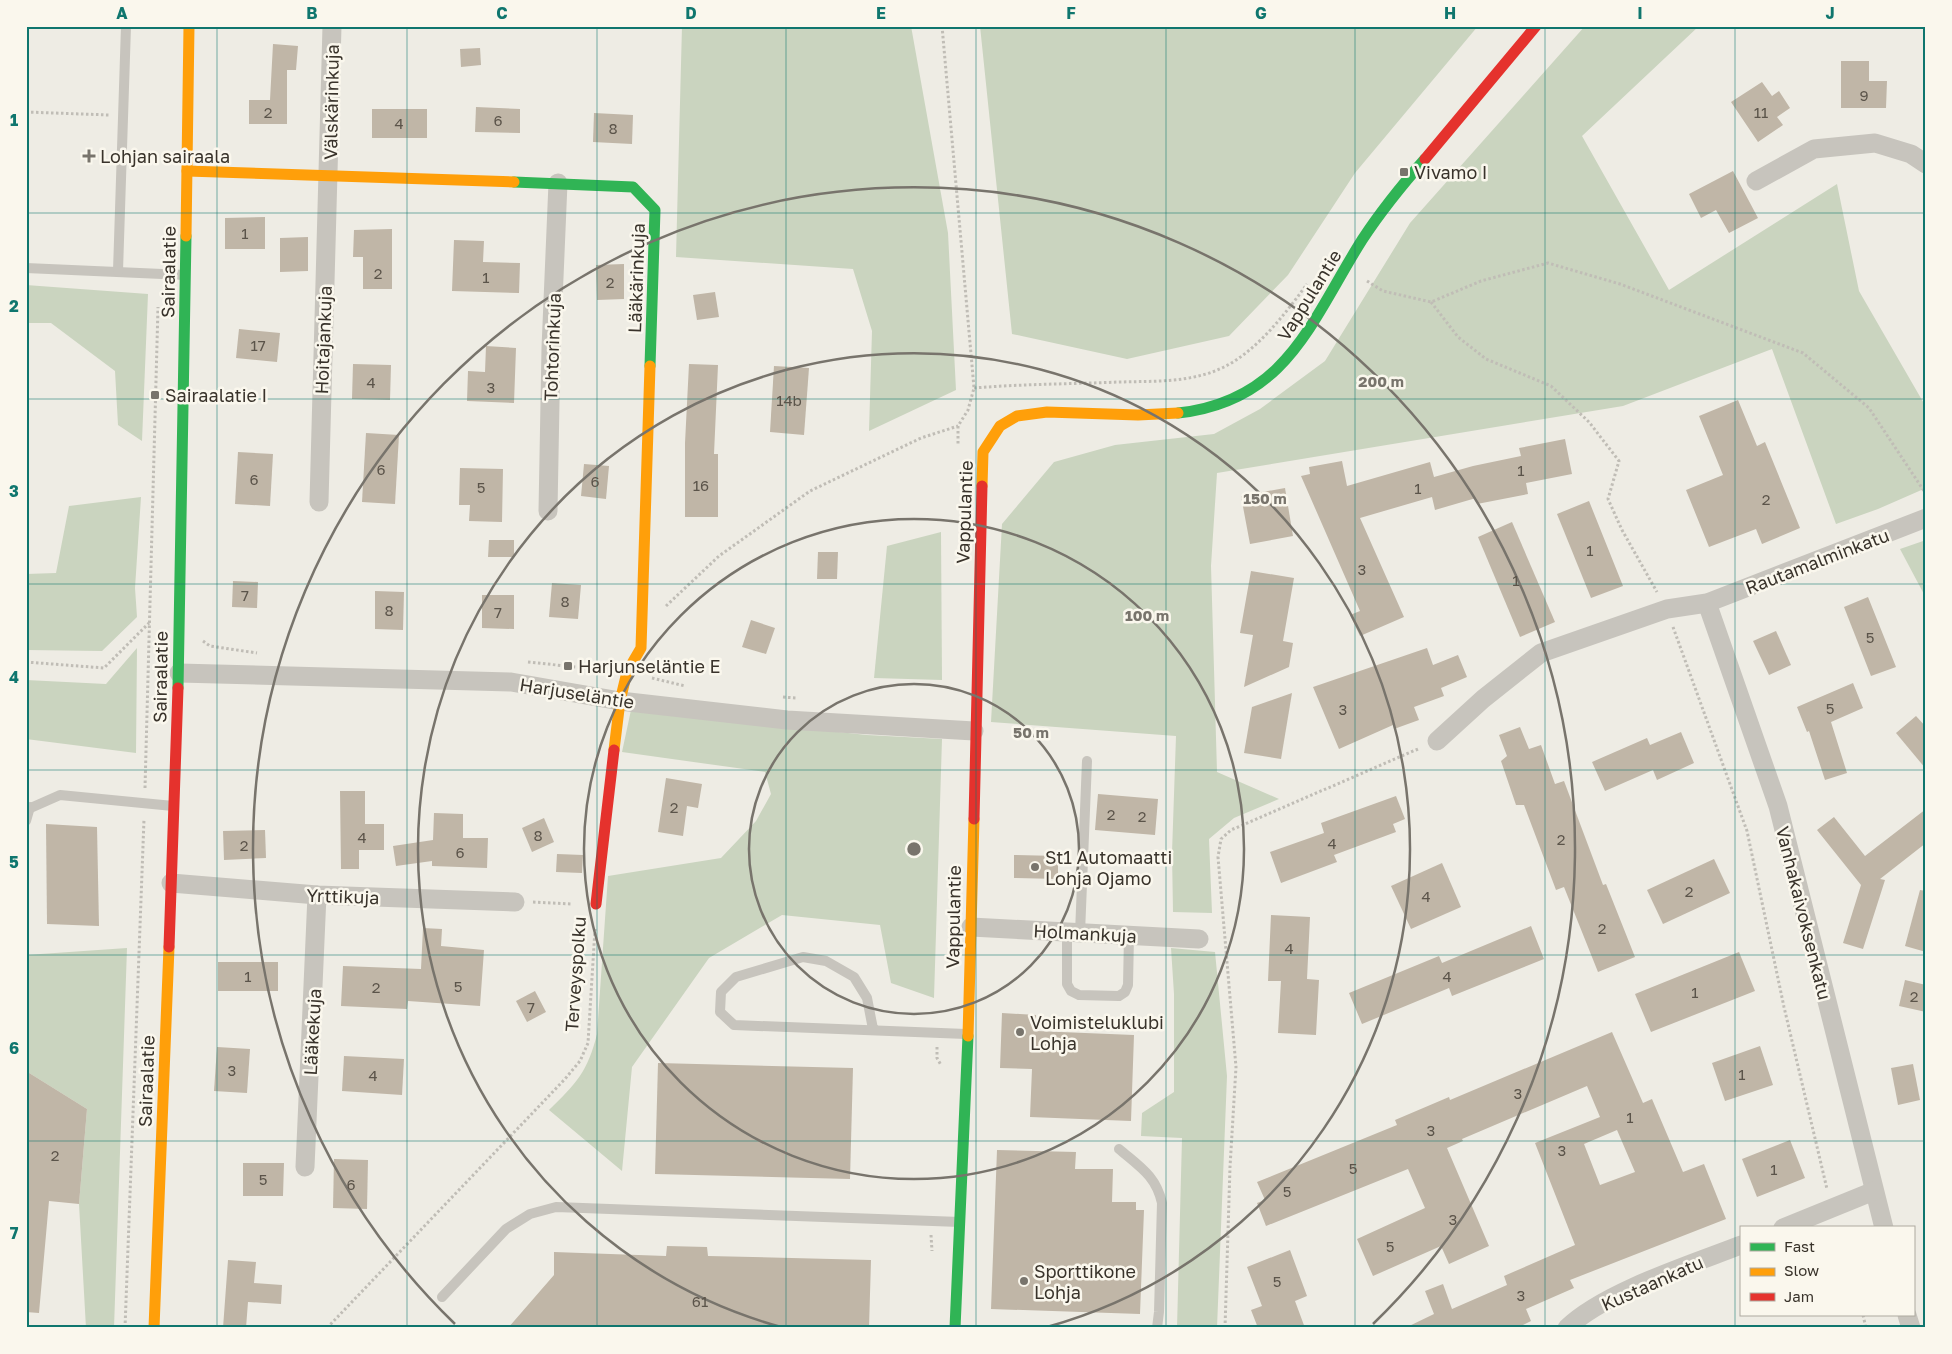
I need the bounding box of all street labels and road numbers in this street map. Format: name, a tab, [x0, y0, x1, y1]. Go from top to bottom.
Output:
street label: Välskärinkuja	[319, 44, 343, 160]
street label: Lääkärinkuja	[623, 223, 649, 333]
street label: Sairaalatie	[156, 226, 180, 318]
street label: Vappulantie	[1272, 245, 1346, 345]
street label: Hoitajankuja	[310, 285, 336, 395]
street label: Tohtorinkuja	[539, 293, 565, 401]
street label: Vappulantie	[951, 460, 977, 564]
street label: Rautamalminkatu	[1742, 523, 1892, 599]
street label: Sairaalatie	[148, 631, 172, 723]
street label: Harjuseläntie	[518, 673, 636, 713]
street label: Vanhakaivoksenkatu	[1772, 824, 1836, 1002]
street label: Vappulantie	[941, 865, 965, 969]
street label: Yrttikuja	[306, 884, 380, 908]
street label: Terveyspolku	[560, 916, 590, 1032]
street label: Holmankuja	[1033, 919, 1137, 947]
street label: Lääkekuja	[299, 988, 325, 1076]
street label: Sairaalatie	[133, 1035, 159, 1127]
street label: Kustaankatu	[1598, 1251, 1706, 1315]

